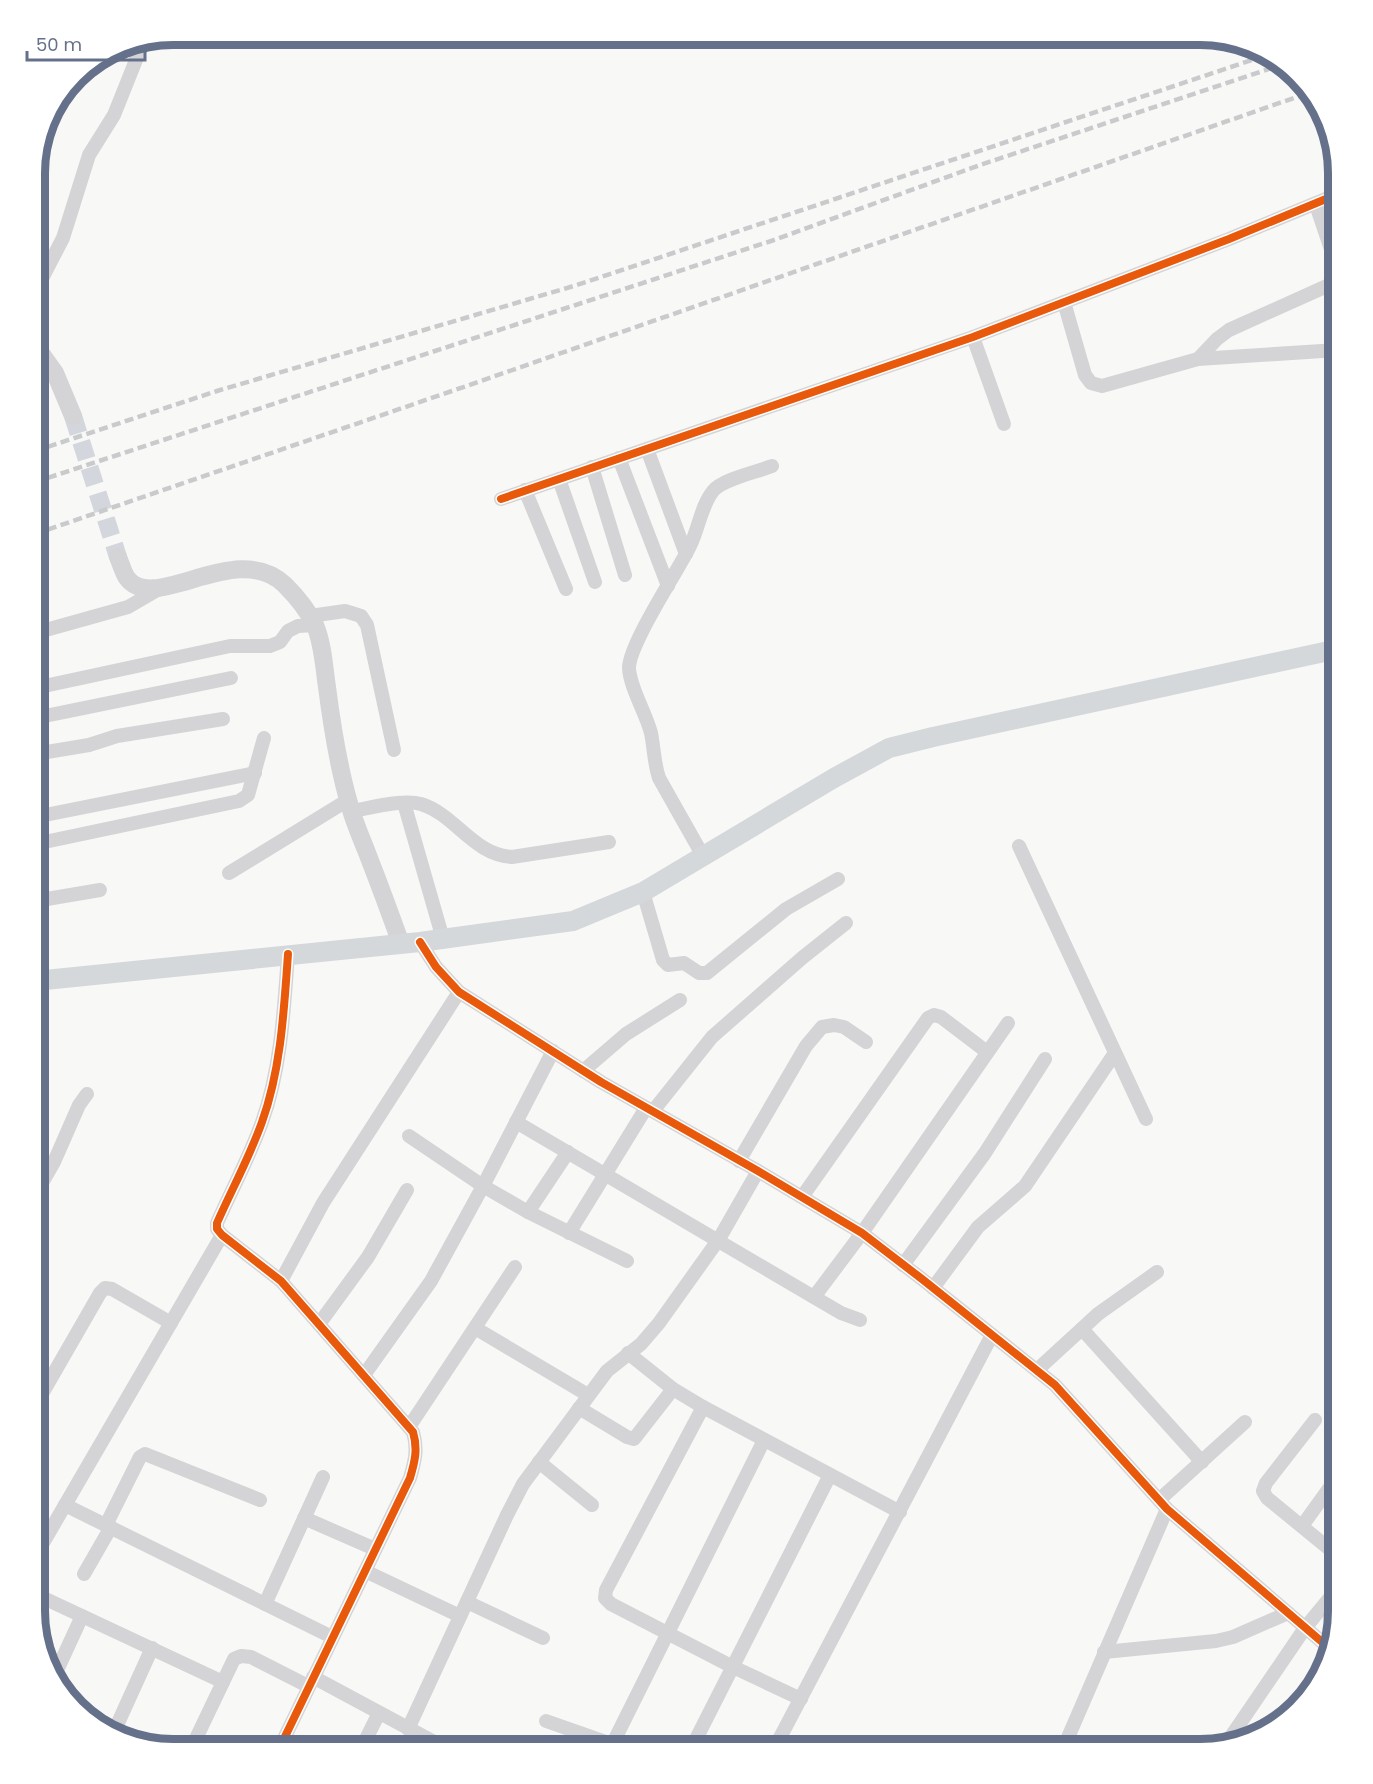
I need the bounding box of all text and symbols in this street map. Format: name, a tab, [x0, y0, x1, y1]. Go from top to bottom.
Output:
scale bar	[27, 24, 146, 62]
text: 50 m	[36, 32, 82, 57]

